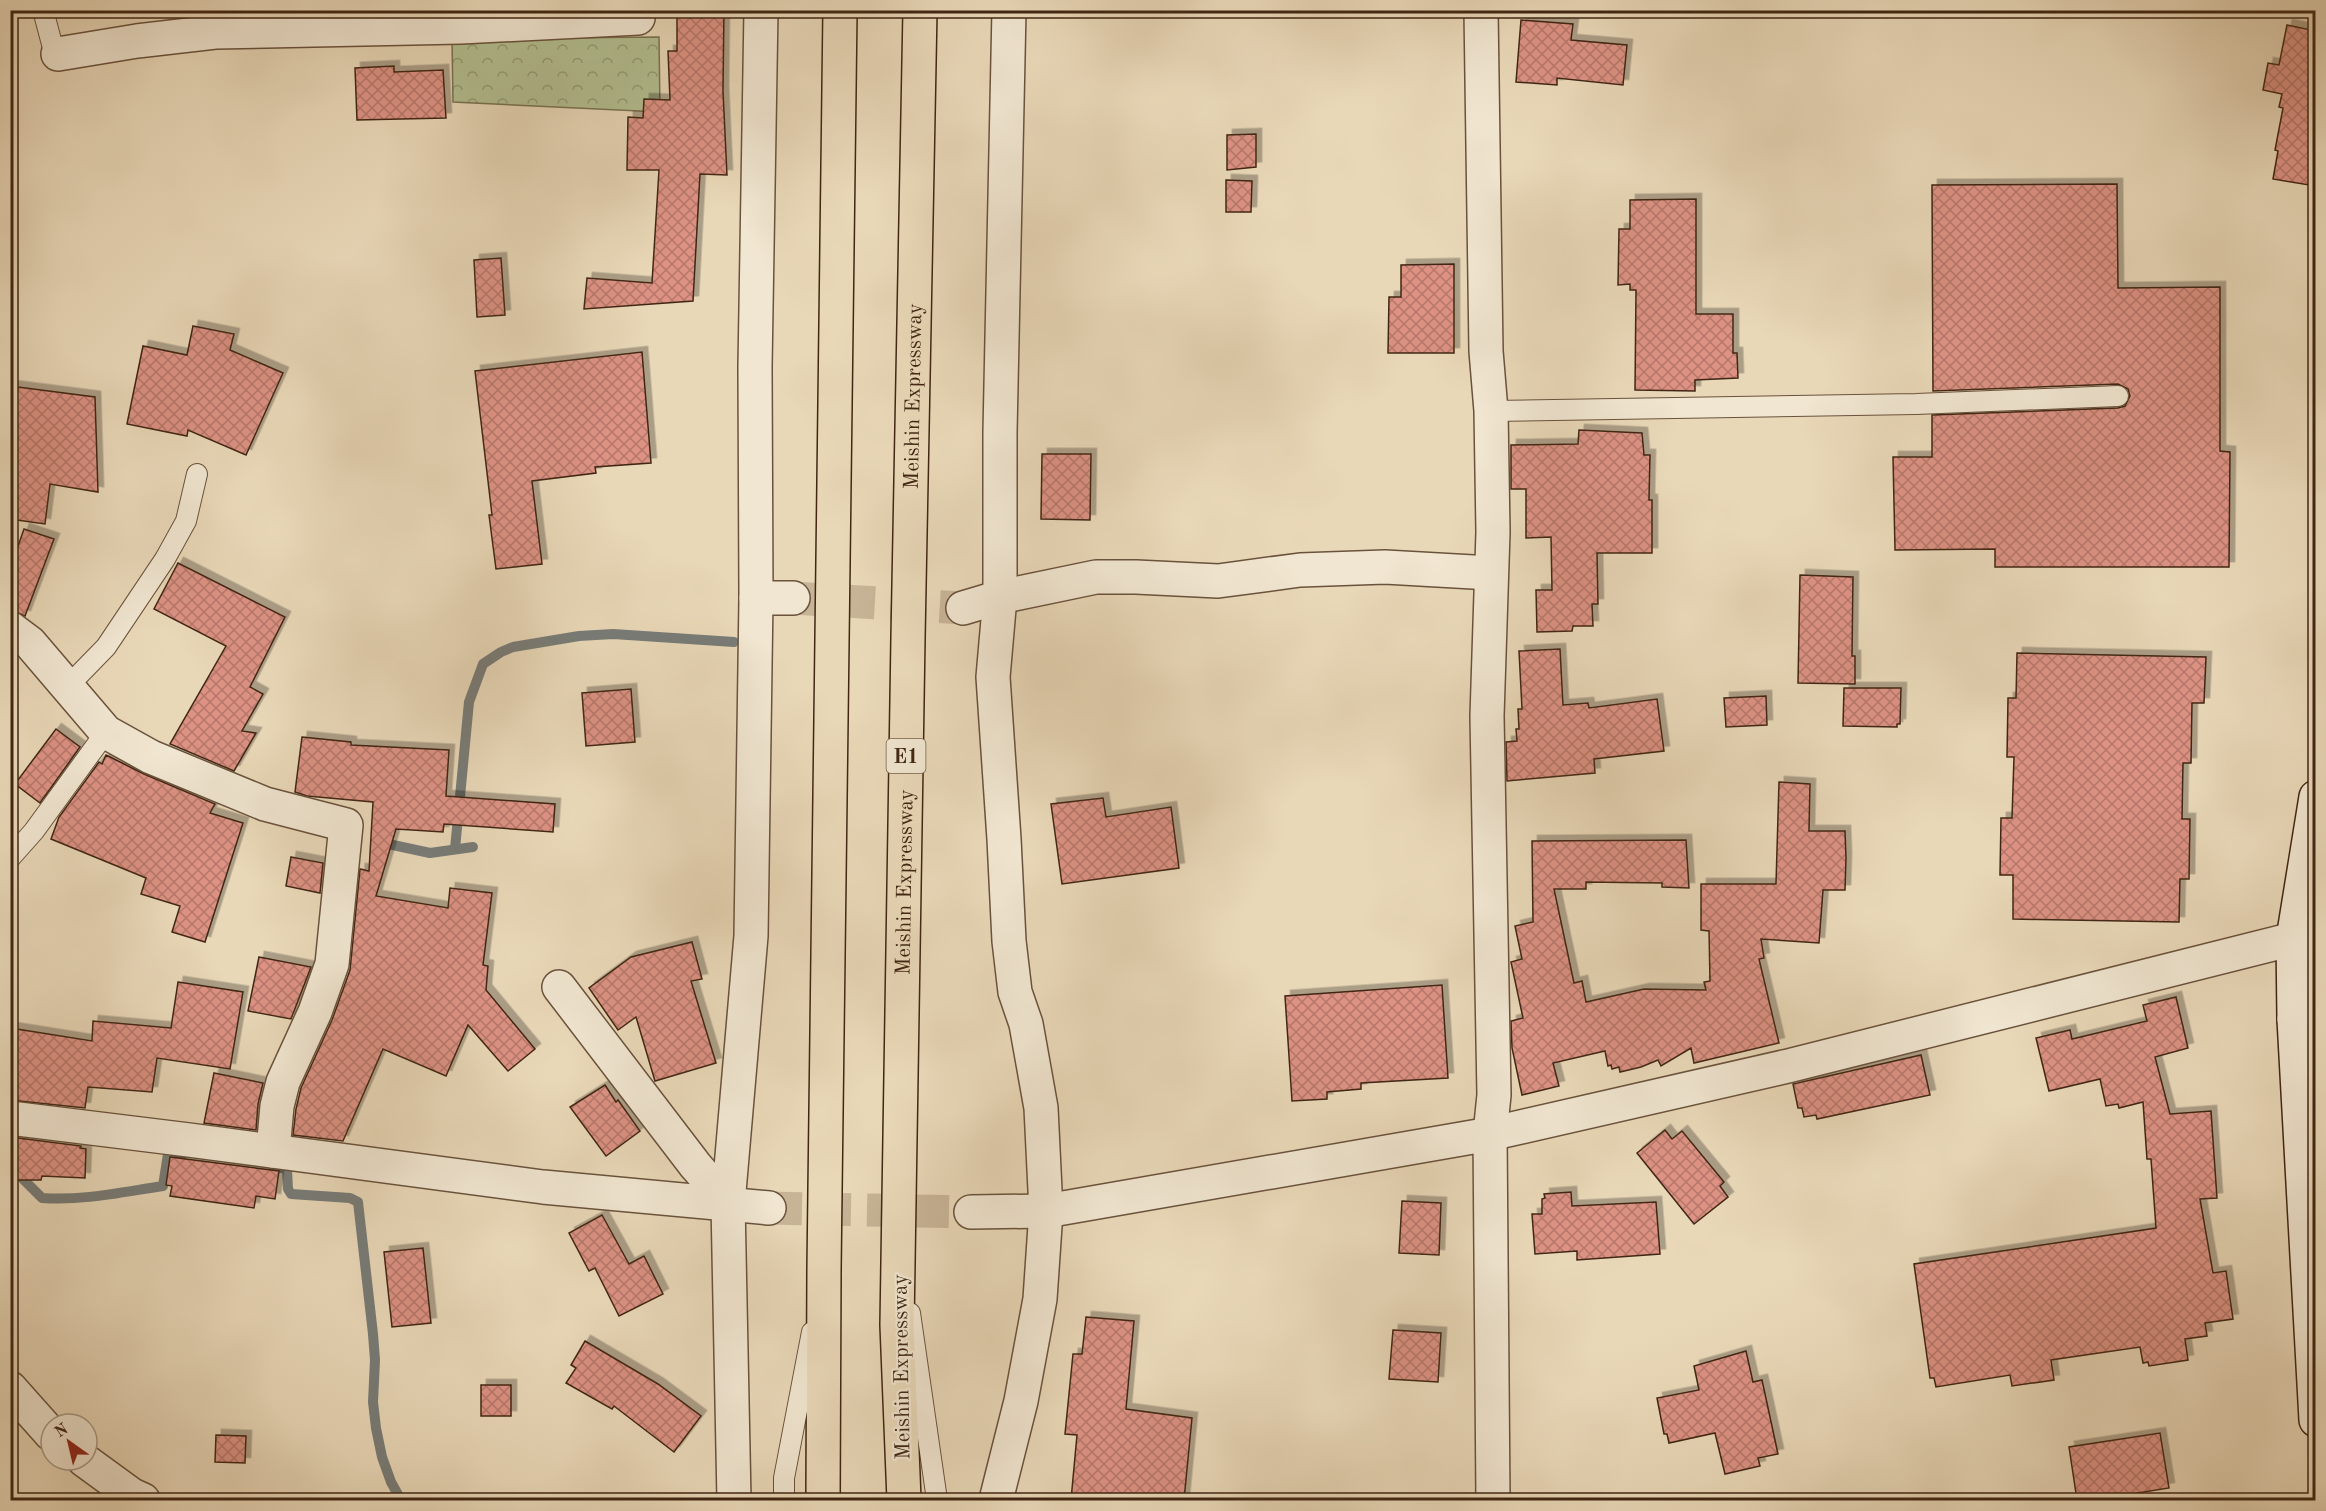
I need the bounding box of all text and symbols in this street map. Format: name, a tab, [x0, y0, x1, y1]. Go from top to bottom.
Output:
street label: Meishin Expressway	[902, 303, 926, 490]
road number: E1	[886, 739, 926, 773]
street label: Meishin Expressway	[894, 789, 918, 975]
street label: Meishin Expressway	[890, 1274, 915, 1460]
north arrow	[39, 1412, 99, 1472]
text: N	[52, 1421, 72, 1441]

